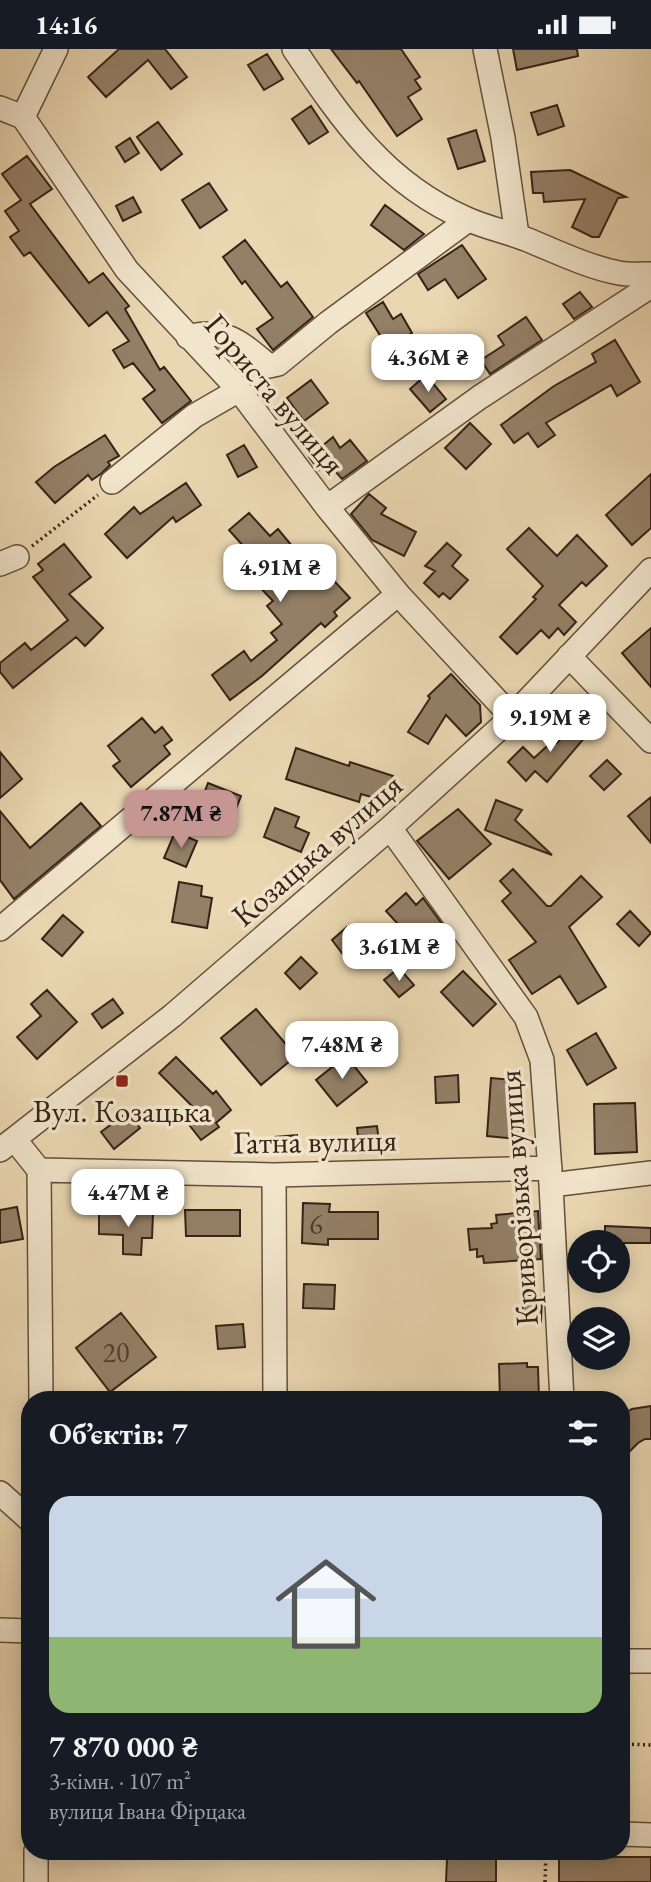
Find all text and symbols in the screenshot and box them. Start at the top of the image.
text: 14:16 [35,8,97,42]
street label: Гориста вулиця [195,305,355,483]
pin: 4.36M ₴ [363,335,493,394]
text: 4.36M ₴ [387,342,469,372]
pin: 4.91M ₴ [215,545,345,604]
text: 4.91M ₴ [239,552,321,582]
pin: 9.19M ₴ [485,695,615,754]
text: 9.19M ₴ [509,702,591,732]
street label: Козацька вулиця [223,764,411,936]
pin: 7.87M ₴ [116,791,246,850]
text: 7.87M ₴ [140,798,222,828]
pin: 3.61M ₴ [334,923,464,983]
text: 3.61M ₴ [358,931,440,961]
pin: 7.48M ₴ [277,1021,407,1081]
text: 7.48M ₴ [301,1029,383,1059]
street label: Криворізька вулиця [488,1069,548,1327]
marker: Вул. Козацька [114,1073,130,1089]
place label: Вул. Козацька [33,1090,211,1132]
street label: Гатна вулиця [233,1119,397,1163]
pin: 4.47M ₴ [63,1169,193,1229]
text: 4.47M ₴ [87,1177,169,1207]
house number: 6 [309,1206,323,1242]
map controls [567,1230,630,1370]
button: locate [567,1230,630,1293]
button: layers [567,1307,630,1370]
house number: 20 [103,1334,129,1370]
text: Об’єктів: 7 [49,1414,188,1453]
icon: filters [564,1414,602,1452]
icon: home [263,1541,389,1667]
text: 7 870 000 ₴ [49,1727,198,1766]
text: 3-кімн. · 107 m² [49,1766,191,1796]
text: вулиця Івана Фірцака [49,1796,246,1826]

